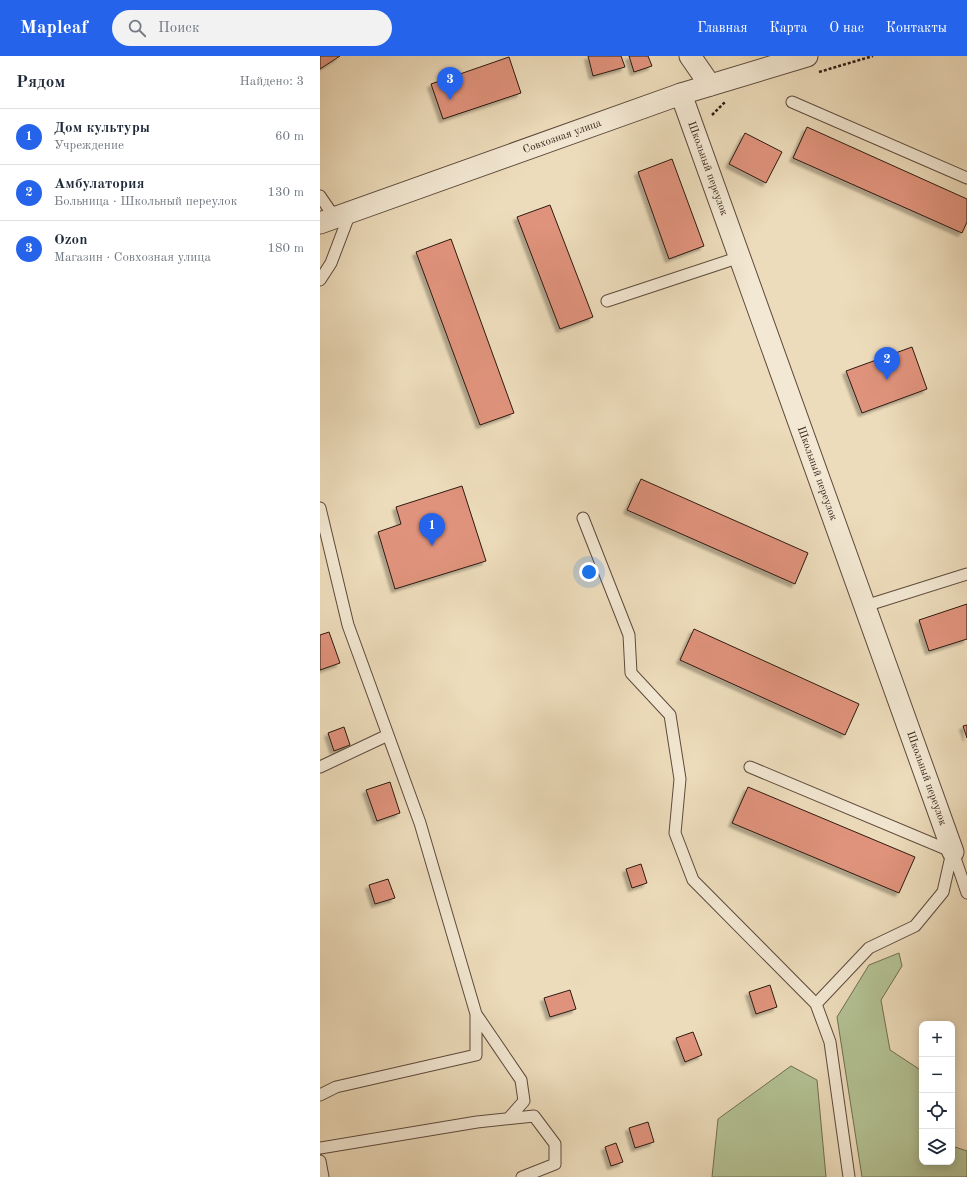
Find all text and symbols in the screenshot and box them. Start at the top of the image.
search box [112,10,392,46]
icon: search [126,17,148,39]
text: Mapleaf [20,19,88,38]
text: Поиск [158,21,199,36]
text: Главная [697,21,747,35]
text: Карта [769,21,807,35]
text: О нас [829,21,864,35]
text: Контакты [886,21,947,35]
pin: 3 [437,67,463,100]
text: Рядом [16,74,65,91]
text: Найдено: 3 [240,75,304,88]
street label: Совхозная улица [521,117,603,156]
street label: Школьный переулок [686,120,730,217]
text: Дом культуры [54,121,150,136]
text: 1 [25,130,33,143]
text: 60 m [275,130,304,143]
text: Учреждение [54,139,124,152]
text: Амбулатория [54,177,145,192]
text: 2 [25,186,33,199]
text: 130 m [267,186,304,199]
text: Больница · Школьный переулок [54,195,237,208]
text: Ozon [54,233,87,248]
text: 3 [25,242,33,255]
text: 180 m [267,242,304,255]
text: Магазин · Совхозная улица [54,251,211,264]
pin: 2 [874,347,900,380]
street label: Школьный переулок [795,425,839,522]
pin: 1 [419,513,445,546]
your location [579,562,599,582]
street label: Школьный переулок [905,730,949,827]
map controls [919,1021,955,1165]
button: + [919,1021,955,1057]
button: − [919,1057,955,1093]
button: locate [919,1093,955,1129]
button: layers [919,1129,955,1165]

